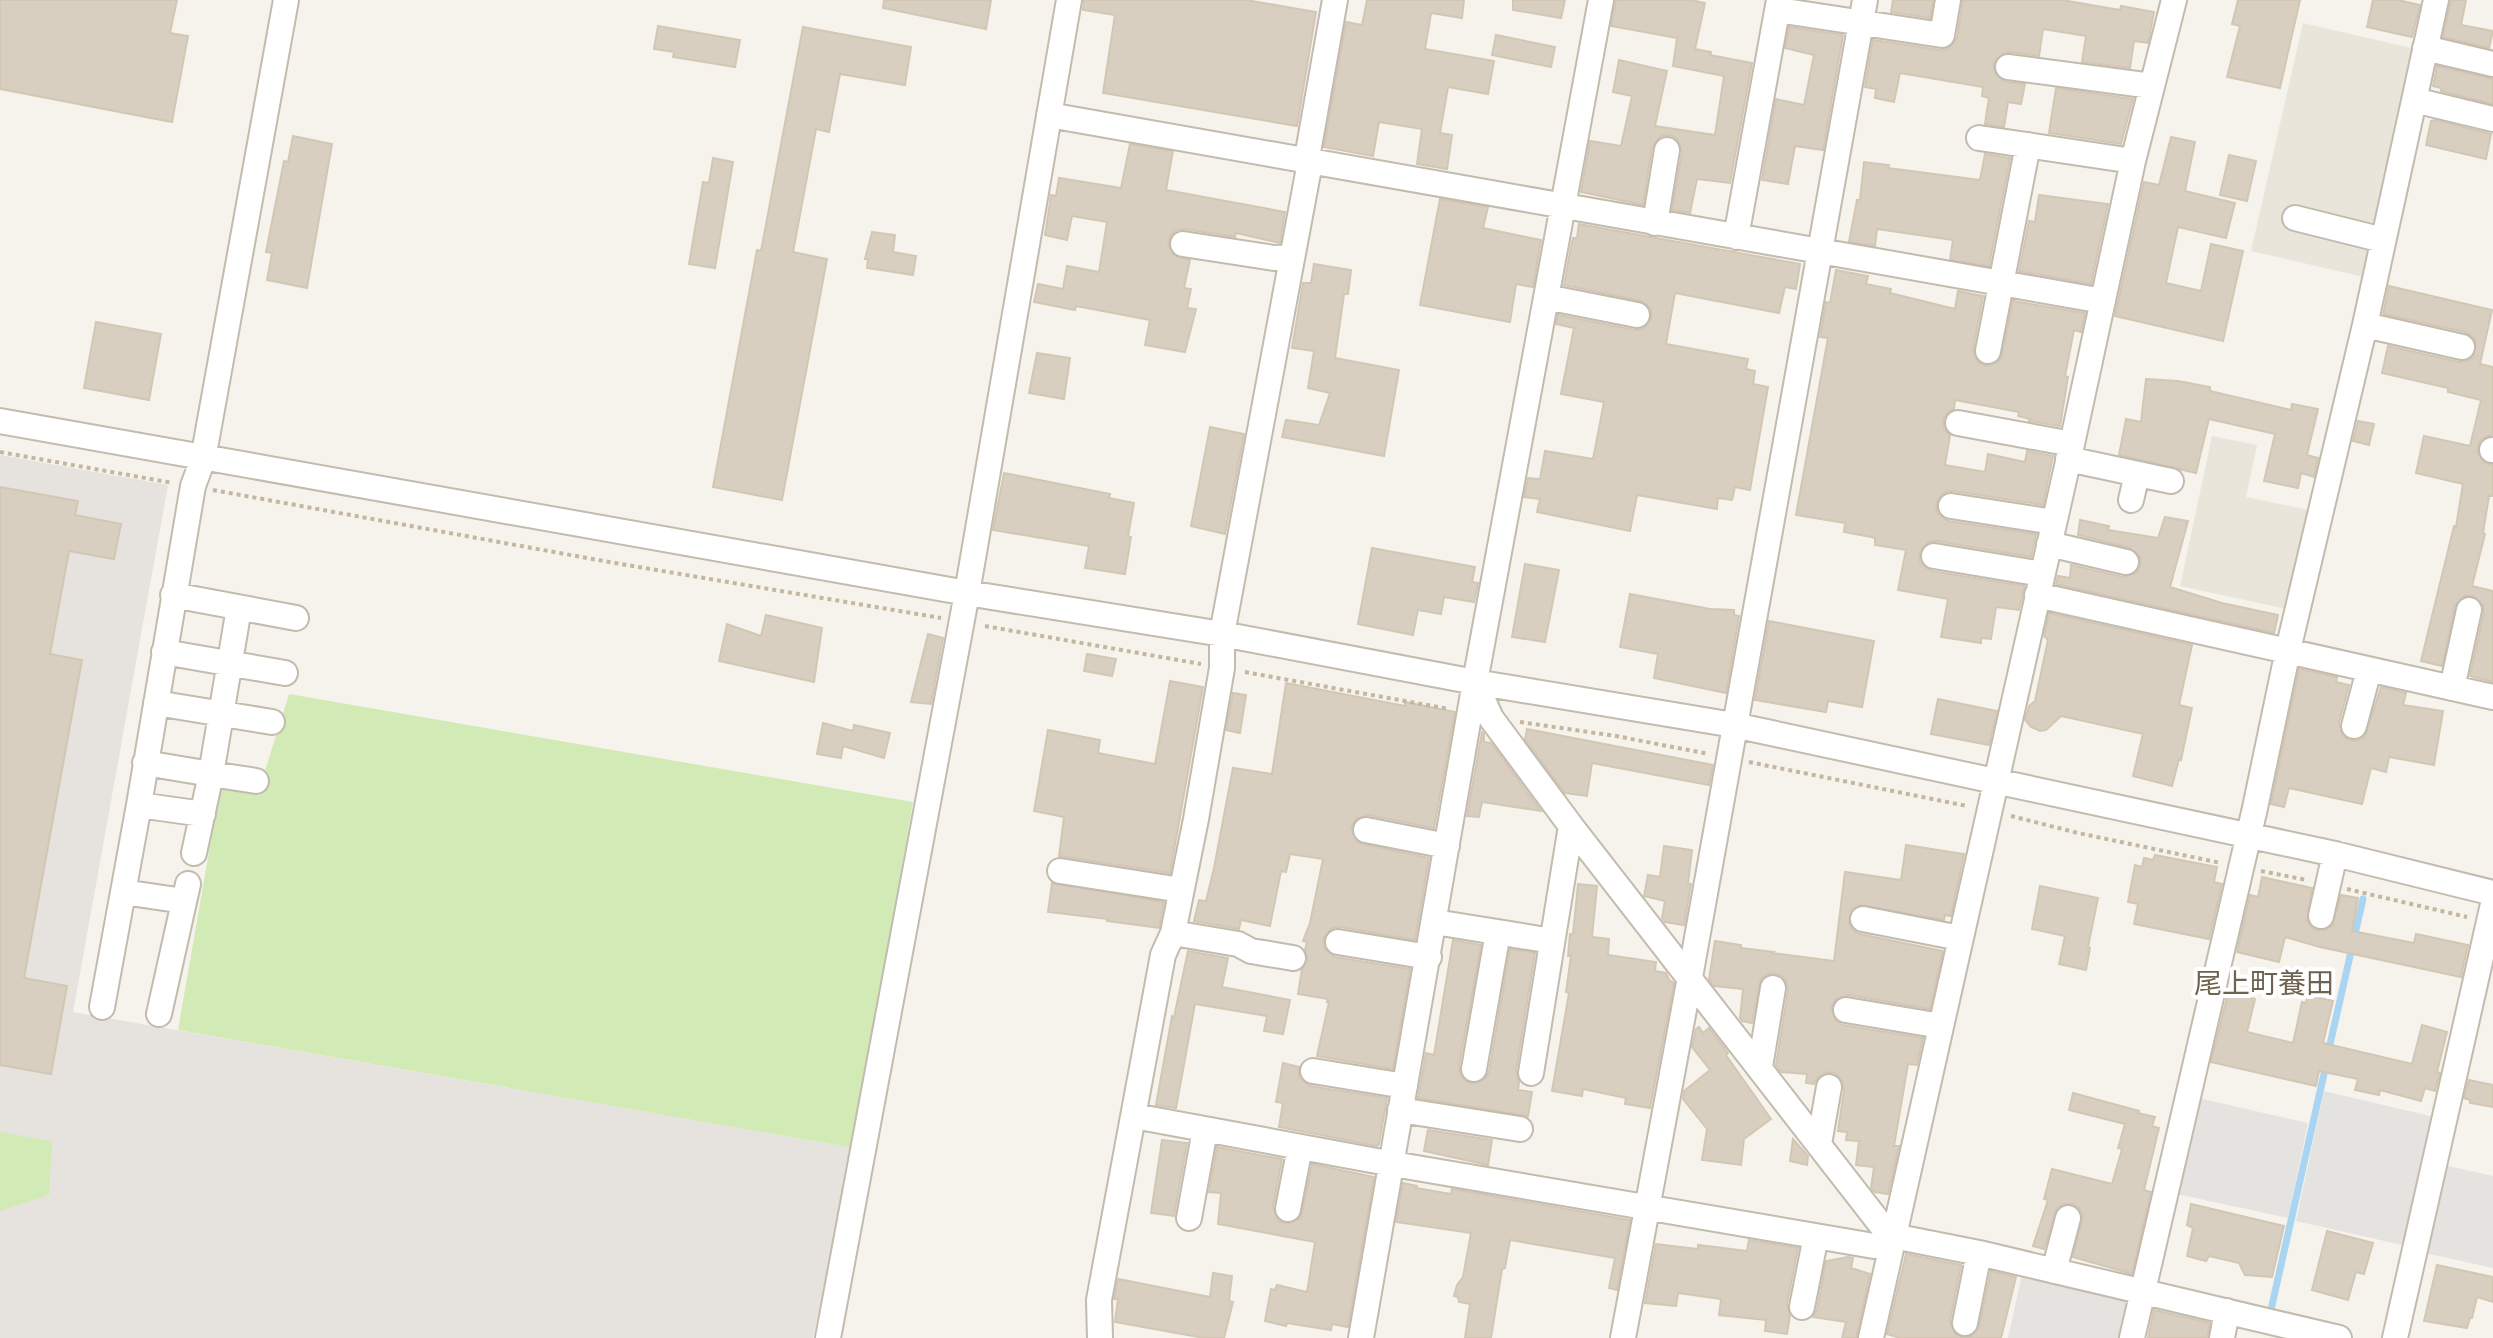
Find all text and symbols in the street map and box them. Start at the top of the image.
district label: 尾上町養田 [2194,966,2334,999]

